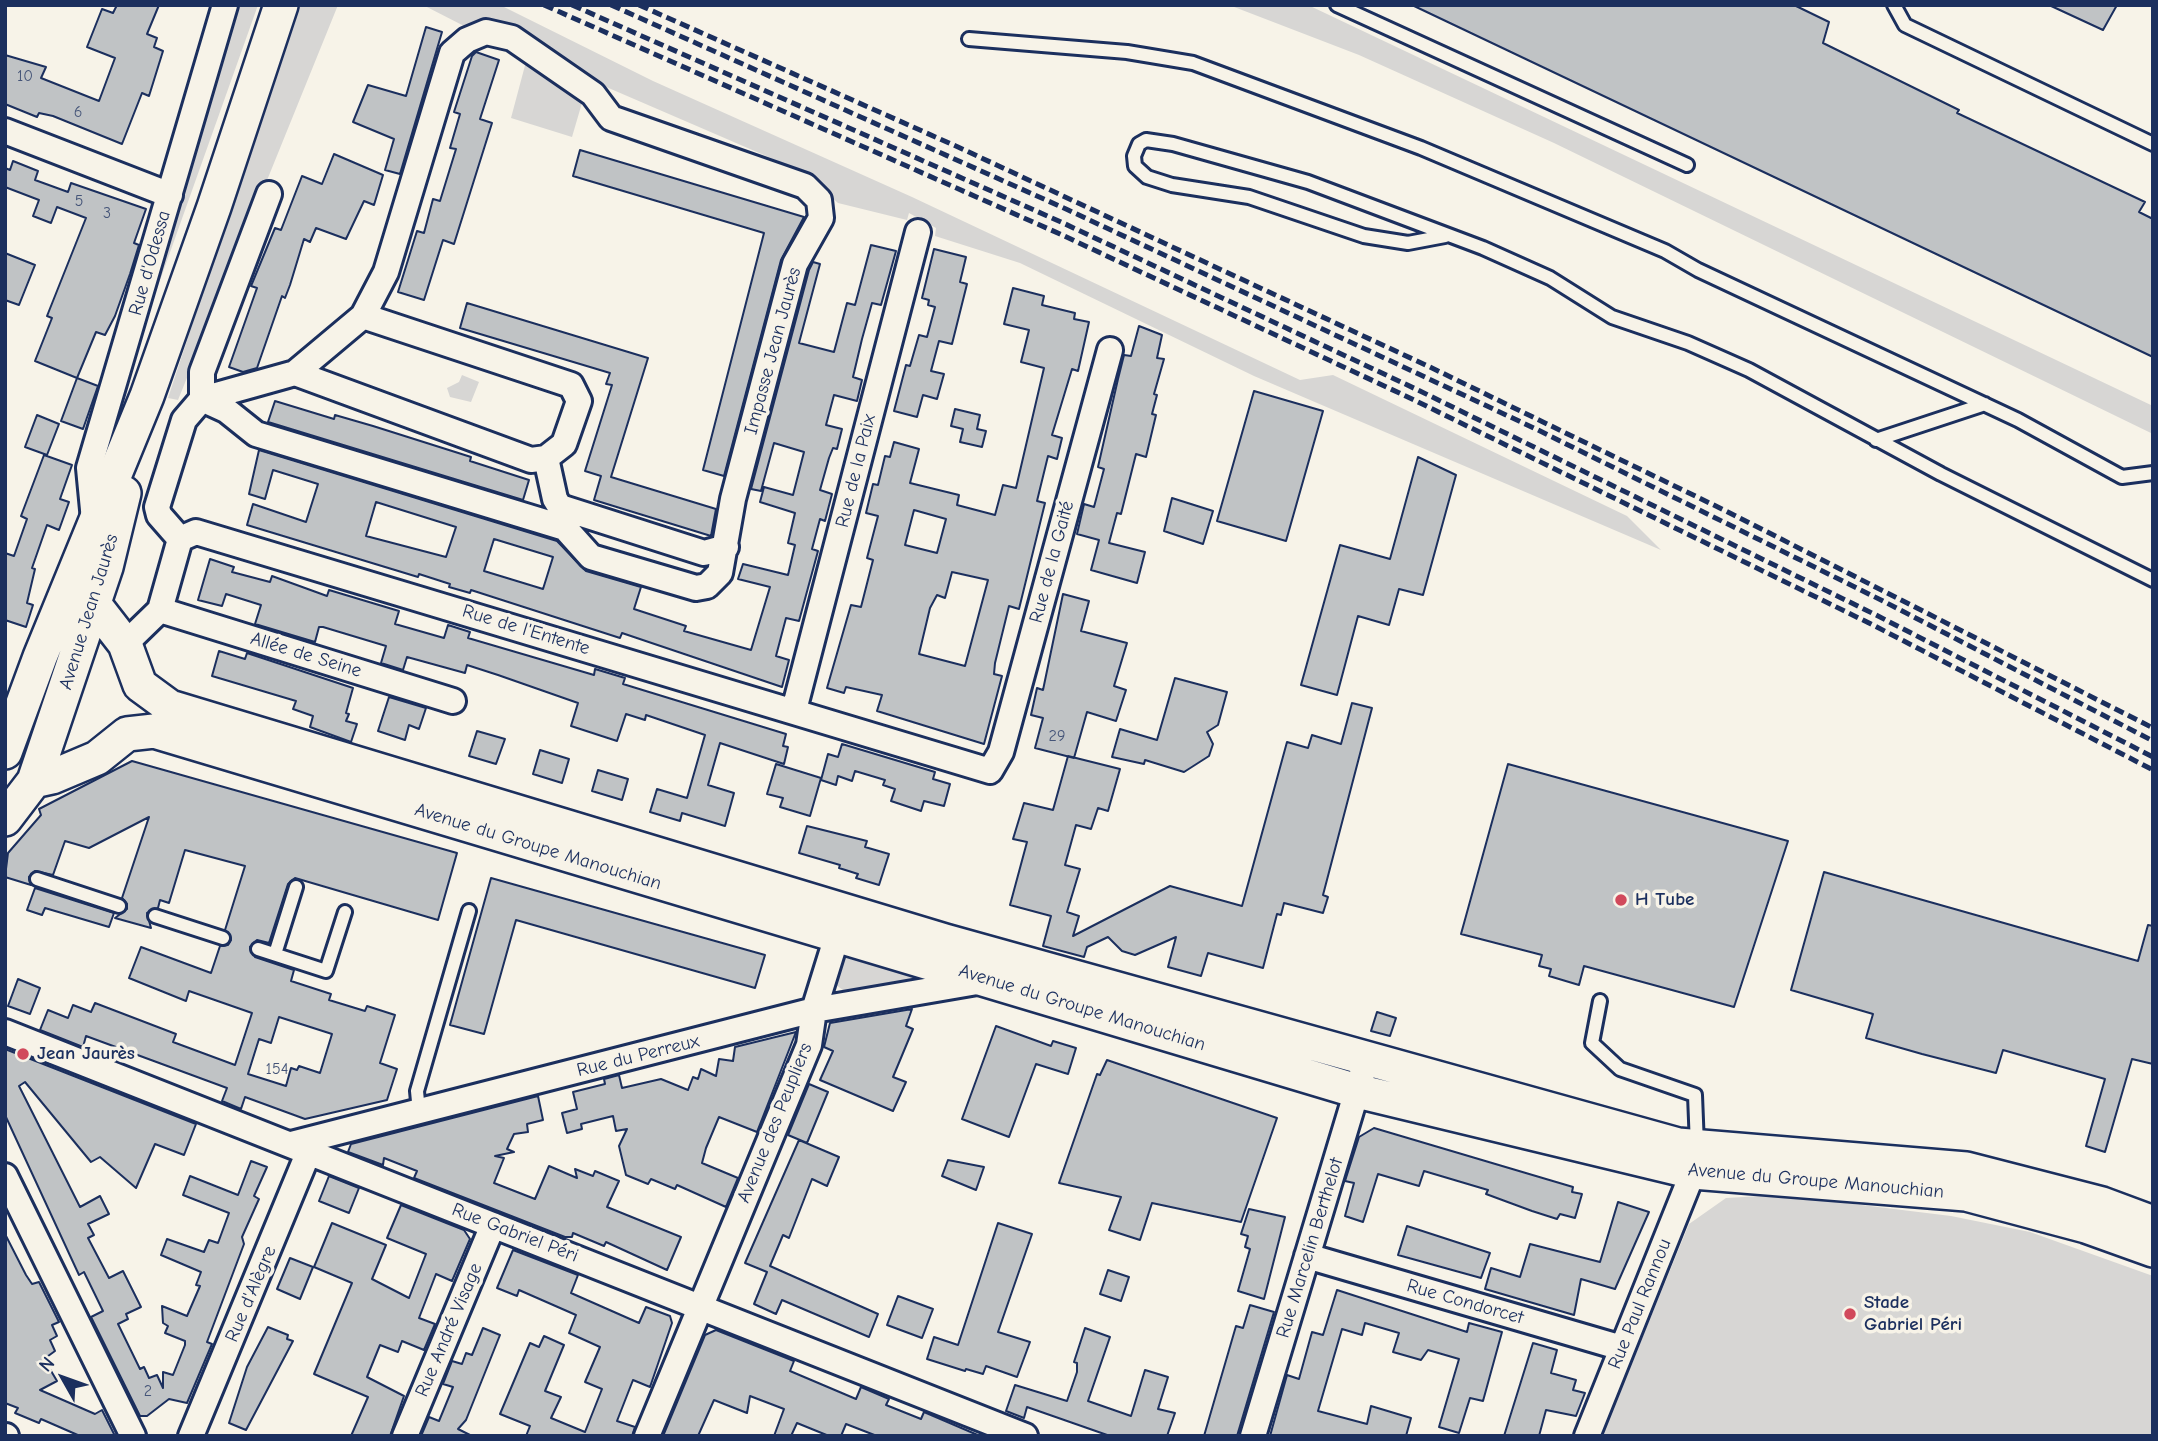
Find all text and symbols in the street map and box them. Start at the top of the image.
house number: 10 [17,66,33,86]
house number: 6 [74,102,82,122]
house number: 5 [75,191,83,211]
house number: 3 [103,203,111,223]
street label: Rue d'Odessa [124,208,176,318]
street label: Impasse Jean Jaurès [740,265,806,437]
street label: Rue de la Paix [831,412,881,530]
street label: Rue de la Gaité [1025,499,1079,625]
street label: Avenue Jean Jaurès [54,531,124,693]
street label: Rue de l'Entente [460,600,592,660]
street label: Allée de Seine [248,627,364,683]
house number: 29 [1049,726,1065,746]
street label: Avenue du Groupe Manouchian [412,799,664,895]
place label: H Tube [1635,889,1694,911]
marker: H Tube [1613,892,1629,908]
street label: Avenue du Groupe Manouchian [956,960,1208,1056]
street label: Rue du Perreux [574,1030,702,1082]
street label: Avenue des Peupliers [732,1040,818,1206]
place label: Jean Jaurès [37,1043,135,1065]
marker: Jean Jaurès [15,1046,31,1062]
house number: 154 [266,1059,288,1079]
street label: Rue Marcelin Berthelot [1272,1155,1348,1341]
street label: Avenue du Groupe Manouchian [1687,1158,1945,1204]
street label: Rue Gabriel Péri [449,1198,581,1268]
street label: Rue Paul Rannou [1604,1236,1676,1372]
street label: Rue d'Alègre [221,1243,281,1345]
street label: Rue André Visage [411,1260,487,1400]
street label: Rue Condorcet [1404,1274,1526,1330]
place label: Stade Gabriel Péri [1864,1292,1962,1336]
marker: Stade Gabriel Péri [1842,1306,1858,1322]
north arrow [28,1343,98,1413]
text: N [34,1353,59,1376]
house number: 2 [144,1381,152,1401]

